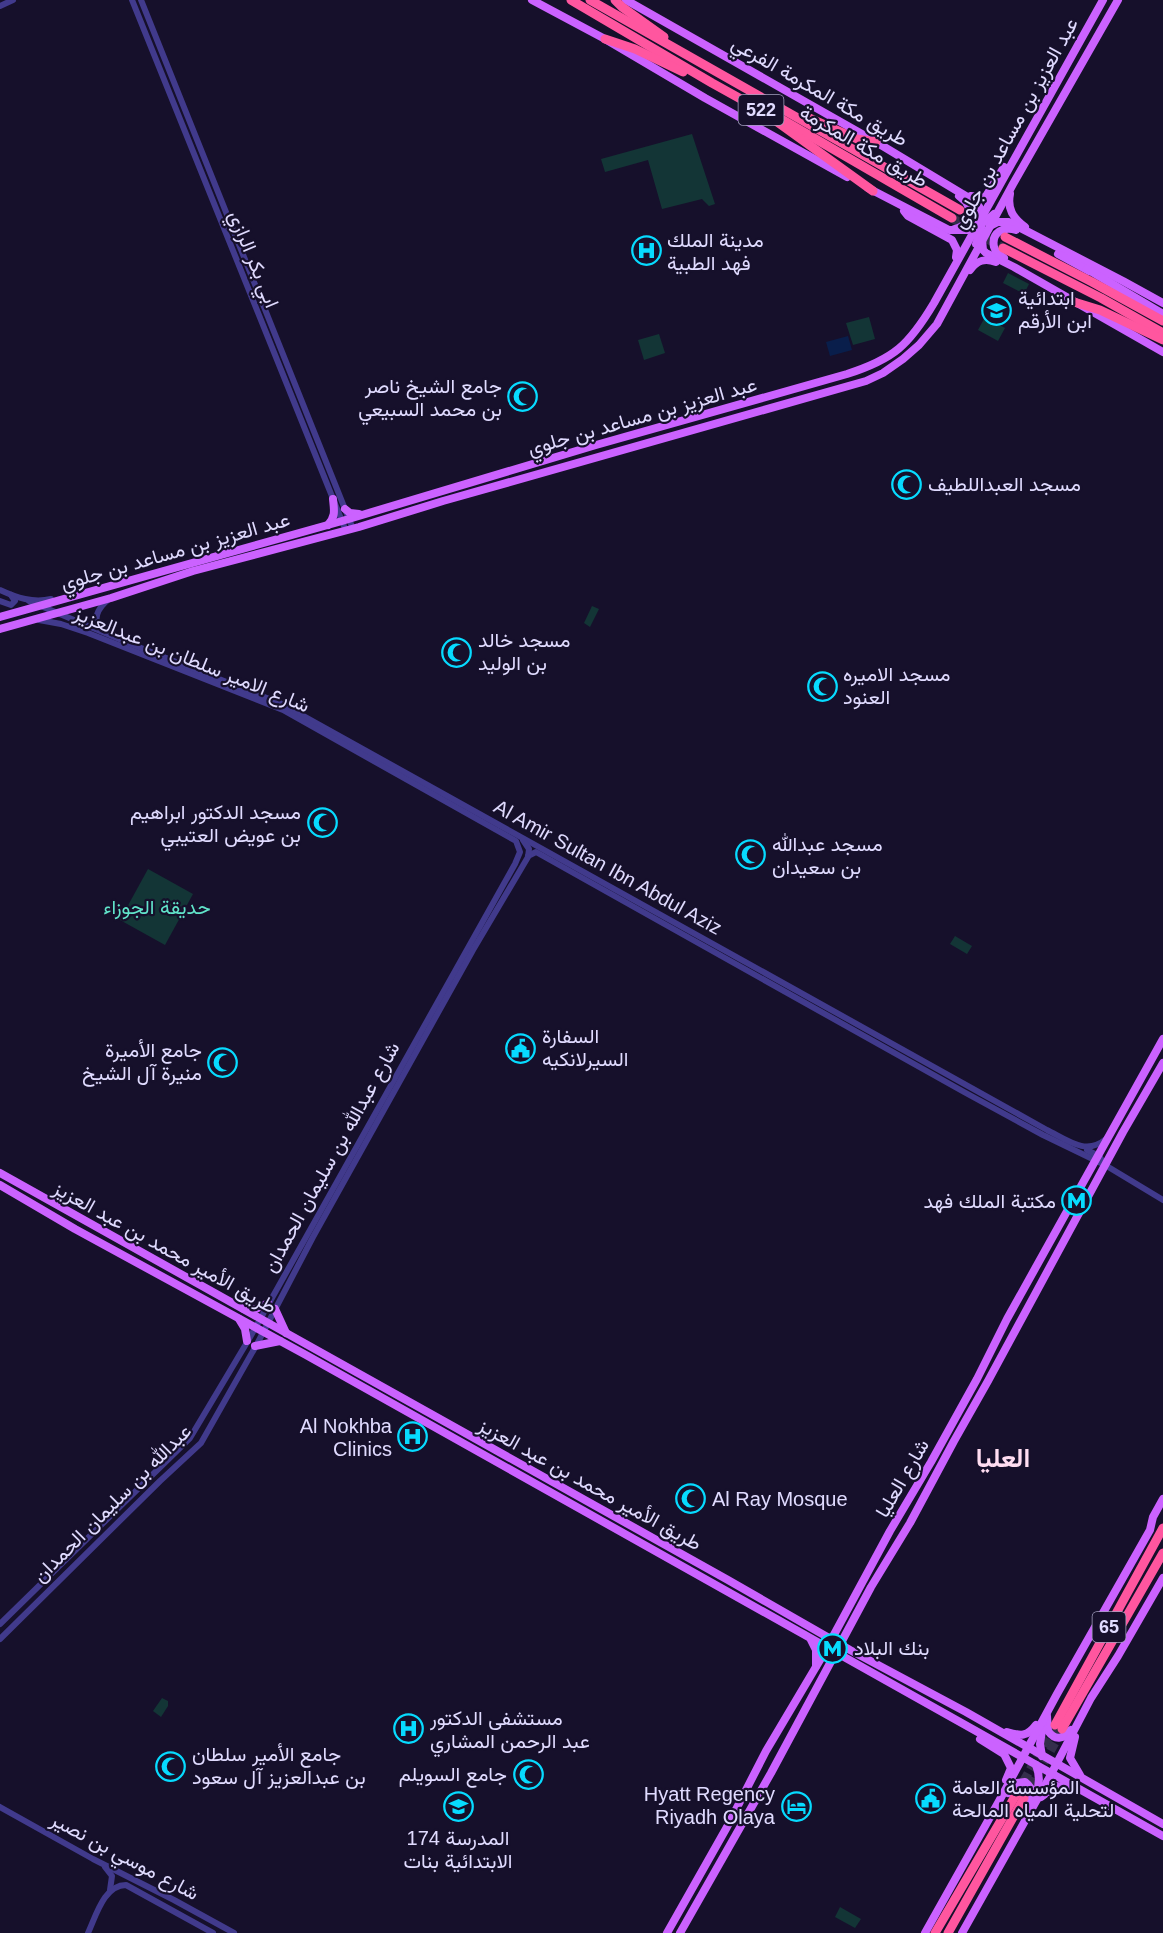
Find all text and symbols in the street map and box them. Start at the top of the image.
street label: عبد العزيز بن مساعد بن جلوي [948,14,1087,235]
street label: طريق مكة المكرمة الفرعي [728,31,912,151]
road number: 522 [738,95,783,125]
street label: طريق مكة المكرمة [796,100,932,192]
street label: ابي بكر الرازي [219,207,283,313]
place label: مدينة الملك فهد الطبية [667,229,764,276]
hospital icon: مدينة الملك فهد الطبية [630,235,662,267]
place label: ابتدائية ابن الأرقم [1018,287,1092,334]
school or university icon: ابتدائية ابن الأرقم [981,294,1013,326]
street label: عبد العزيز بن مساعد بن جلوي [525,373,761,465]
place label: جامع الشيخ ناصر بن محمد السبيعي [358,375,502,426]
mosque icon: جامع الشيخ ناصر بن محمد السبيعي [507,381,539,413]
mosque icon: مسجد العبداللطيف [891,468,923,500]
place label: مسجد العبداللطيف [928,473,1081,496]
street label: عبد العزيز بن مساعد بن جلوي [58,508,294,600]
street label: شارع الامير سلطان بن عبدالعزيز [69,601,313,719]
place label: مسجد خالد بن الوليد [478,629,570,676]
mosque icon: مسجد خالد بن الوليد [441,636,473,668]
place label: مسجد الاميره العنود [843,663,950,710]
mosque icon: مسجد الاميره العنود [806,670,838,702]
street label: Al Amir Sultan Ibn Abdul Aziz [490,795,726,939]
place label: مسجد الدكتور ابراهيم بن عويض العتيبي [130,801,301,852]
mosque icon: مسجد الدكتور ابراهيم بن عويض العتيبي [306,807,338,839]
place label: مسجد عبدالله بن سعيدان [772,832,883,879]
mosque icon: مسجد عبدالله بن سعيدان [735,839,767,871]
park label: حديقة الجوزاء [103,896,211,920]
place label: السفارة السيرلانكيه [542,1025,629,1072]
public building icon: السفارة السيرلانكيه [505,1032,537,1064]
street label: شارع عبدالله بن سليمان الحمدان [258,1038,406,1277]
place label: جامع الأميرة منيرة آل الشيخ [82,1039,202,1087]
mosque icon: جامع الأميرة منيرة آل الشيخ [207,1046,239,1078]
street label: طريق الأمير محمد بن عبد العزيز [48,1176,280,1319]
metro station icon: مكتبة الملك فهد [1061,1185,1093,1217]
place label: مكتبة الملك فهد [923,1190,1056,1214]
street label: طريق الأمير محمد بن عبد العزيز [473,1413,705,1556]
place label: Al Nokhba Clinics [300,1415,393,1460]
street label: عبدالله بن سليمان الحمدان [28,1419,196,1587]
hospital icon: Al Nokhba Clinics [397,1421,429,1453]
street label: شارع العليا [871,1435,936,1522]
district label: العليا [976,1443,1030,1473]
mosque icon: Al Ray Mosque [675,1483,707,1515]
place label: Al Ray Mosque [712,1488,848,1510]
road number: 65 [1092,1612,1126,1642]
metro station icon: بنك البلاد [817,1632,849,1664]
place label: بنك البلاد [854,1637,929,1660]
place label: مستشفى الدكتور عبد الرحمن المشاري [429,1707,590,1758]
hospital icon: مستشفى الدكتور عبد الرحمن المشاري [393,1713,425,1745]
place label: جامع الأمير سلطان بن عبدالعزيز آل سعود [192,1743,366,1790]
mosque icon: جامع الأمير سلطان بن عبدالعزيز آل سعود [155,1750,187,1782]
mosque icon: جامع السويلم [512,1758,544,1790]
place label: جامع السويلم [399,1763,507,1788]
place label: المؤسسة العامة لتحلية المياه المالحة [952,1776,1114,1822]
place label: Hyatt Regency Riyadh Olaya [644,1783,776,1828]
public building icon: المؤسسة العامة لتحلية المياه المالحة [915,1783,947,1815]
hotel icon: Hyatt Regency Riyadh Olaya [780,1790,812,1822]
school or university icon: المدرسة 174 الابتدائية بنات [442,1791,474,1823]
street label: شارع موسي بن نصير [44,1807,203,1910]
place label: المدرسة 174 الابتدائية بنات [403,1827,513,1873]

